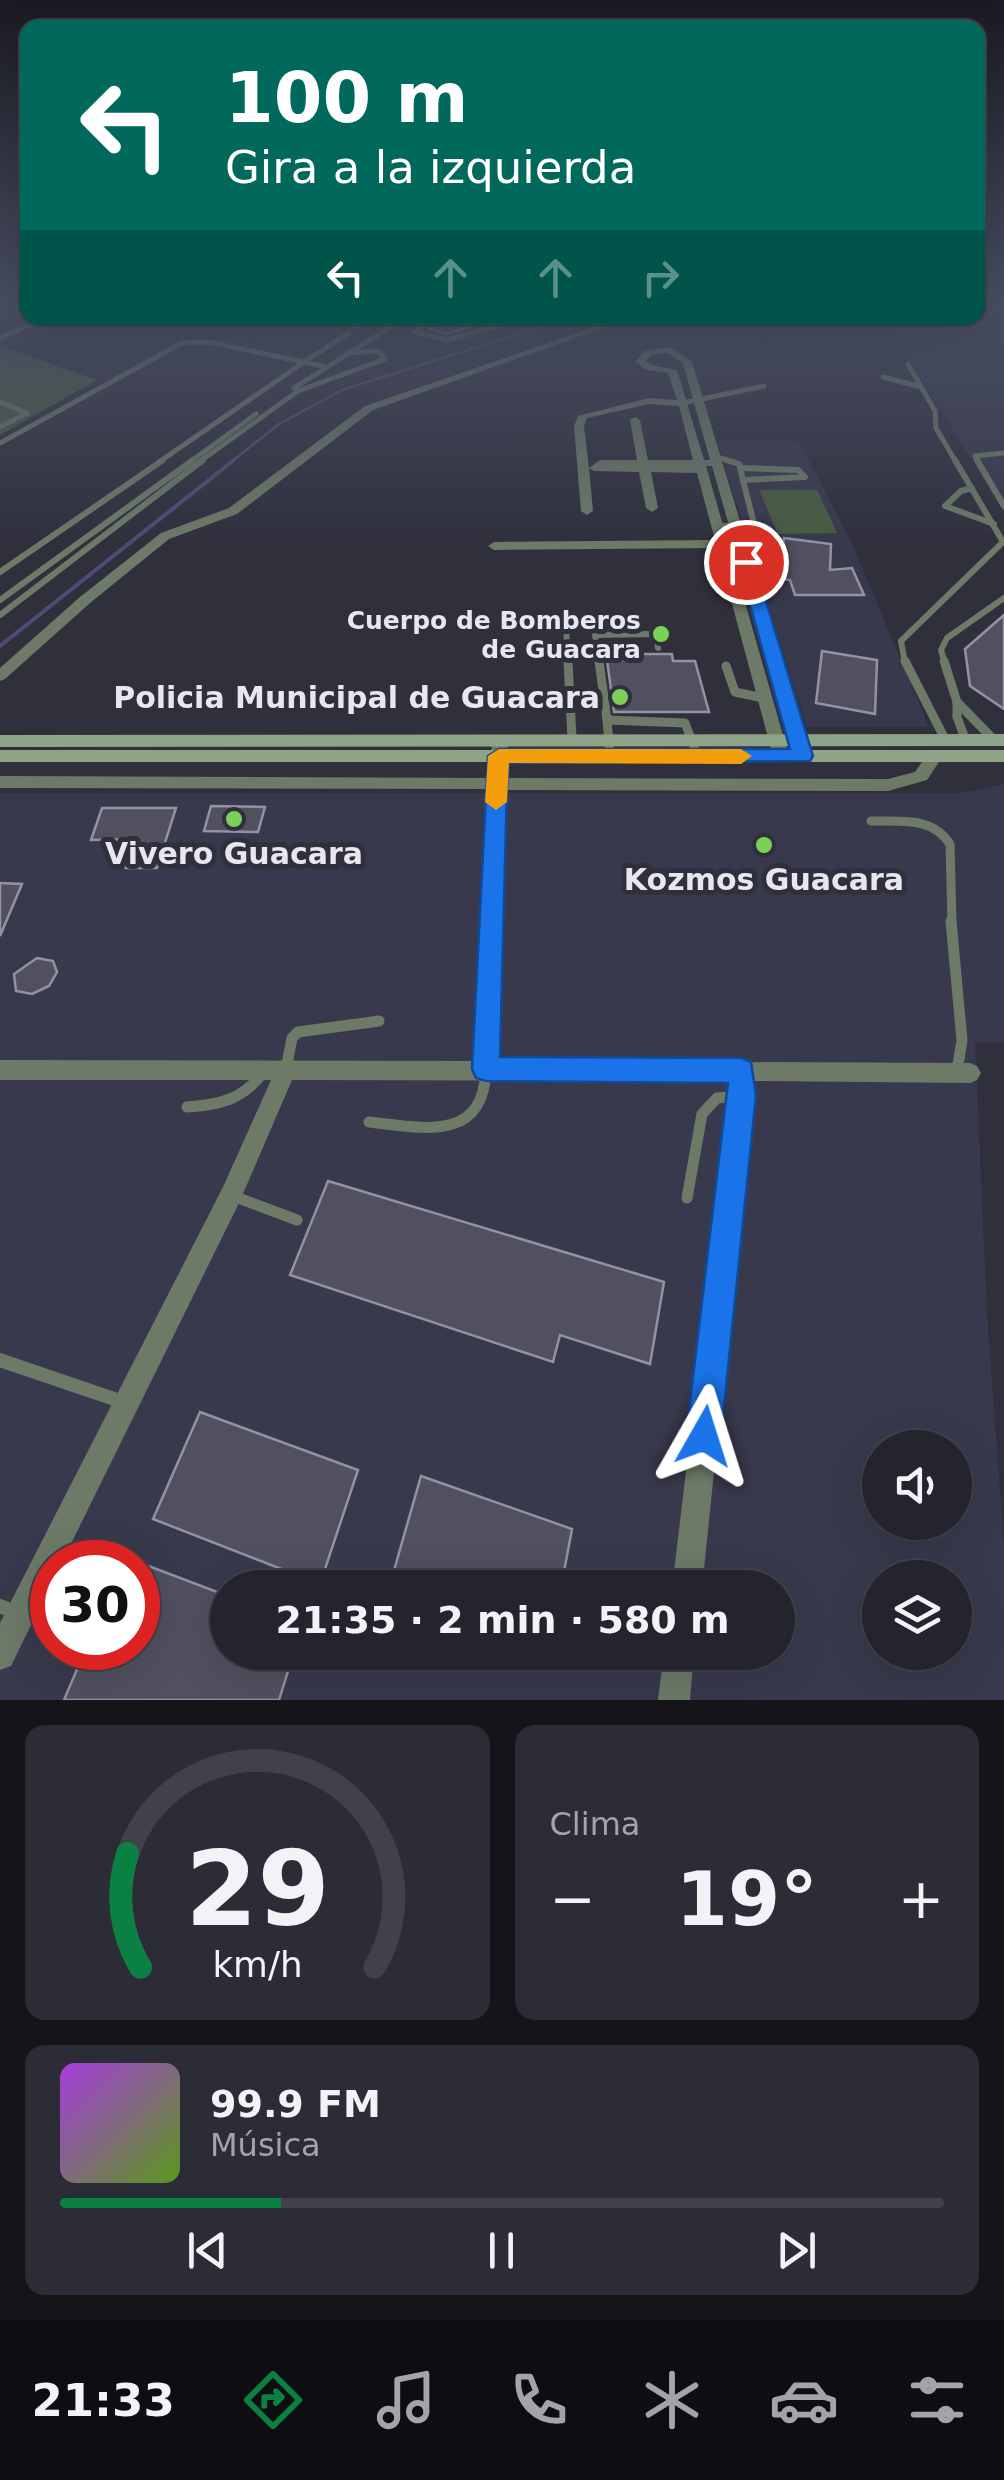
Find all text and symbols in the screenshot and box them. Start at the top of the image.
text: 100 m [225,57,468,139]
icon: left [60,60,190,190]
text: Gira a la izquierda [225,141,636,194]
icon: left [318,250,373,305]
icon: ahead [423,250,478,305]
icon: ahead [528,250,583,305]
icon: right [633,250,688,305]
pin [704,520,789,605]
icon: arrive [719,535,774,590]
place label: Cuerpo de Bomberos de Guacara [347,606,641,664]
marker: Cuerpo de Bomberos de Guacara [650,623,672,645]
place label: Policia Municipal de Guacara [113,680,600,715]
marker: Policia Municipal de Guacara [609,686,631,708]
marker: Vivero Guacara [223,808,245,830]
marker: Kozmos Guacara [753,834,775,856]
place label: Vivero Guacara [105,836,363,871]
place label: Kozmos Guacara [624,862,904,897]
position arrow [652,1384,756,1488]
map controls [862,1430,972,1670]
button: sound [862,1430,972,1540]
speed limit sign: 30 [30,1540,160,1670]
button: layers [862,1560,972,1670]
text: 21:35 · 2 min · 580 m [275,1598,730,1642]
text: Clima [550,1805,640,1843]
text: 29 [185,1828,330,1950]
text: 19° [676,1855,818,1943]
text: − [550,1867,596,1931]
text: + [898,1867,944,1931]
text: km/h [212,1944,302,1985]
text: 99.9 FM [210,2082,381,2126]
text: Música [210,2126,321,2164]
icon: previous [180,2223,235,2278]
icon: pause [474,2223,529,2278]
icon: next [769,2223,824,2278]
icon: directions [238,2365,308,2435]
icon: music [371,2365,441,2435]
icon: phone [504,2365,574,2435]
icon: climate [637,2365,707,2435]
icon: car [769,2365,839,2435]
icon: filters [902,2365,972,2435]
text: 21:33 [31,2374,175,2427]

